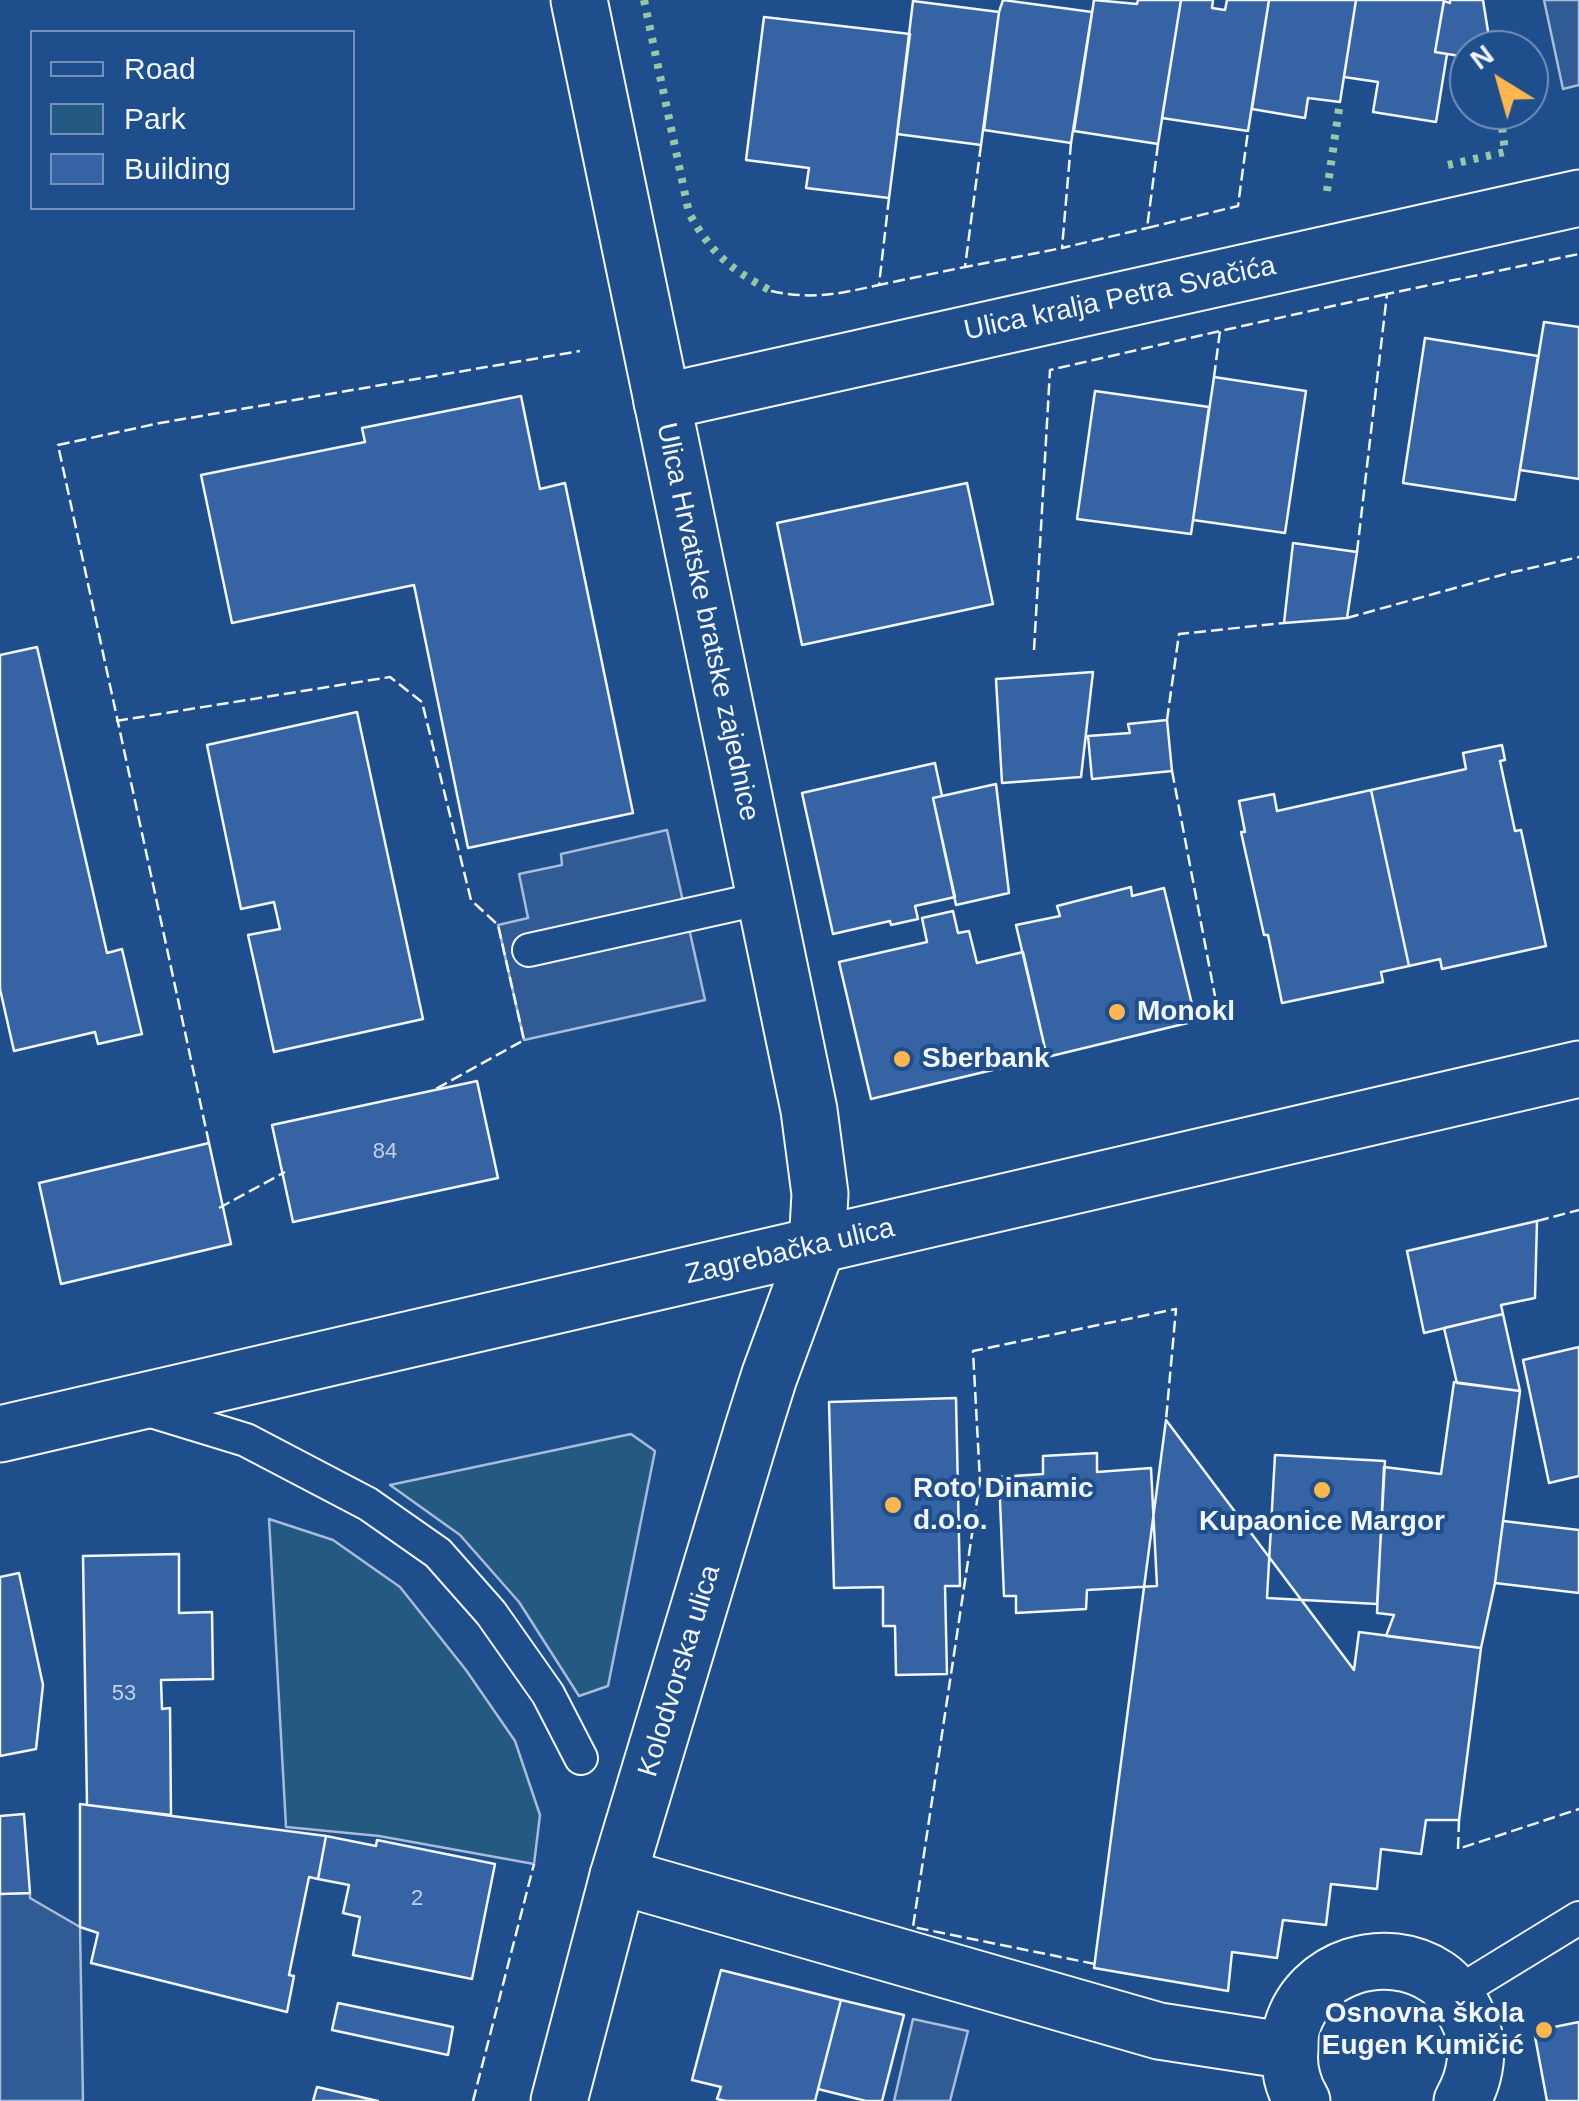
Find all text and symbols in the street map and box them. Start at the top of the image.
legend [30,30,355,210]
north arrow [1449,30,1549,130]
text: N [1464,39,1499,76]
text: Road [124,52,196,85]
text: Park [124,102,186,135]
text: Building [124,152,231,185]
street label: Ulica kralja Petra Svačića [961,250,1279,348]
street label: Ulica Hrvatske bratske zajednice [648,420,766,824]
place label: Monokl [1137,995,1235,1029]
marker: Monokl [1106,1001,1128,1023]
place label: Sberbank [922,1042,1050,1076]
marker: Sberbank [891,1048,913,1070]
house number: 84 [373,1139,397,1165]
street label: Zagrebačka ulica [682,1212,898,1292]
place label: Roto Dinamic d.o.o. [913,1472,1093,1538]
marker: Kupaonice Margor [1311,1479,1333,1501]
marker: Roto Dinamic d.o.o. [882,1494,904,1516]
place label: Kupaonice Margor [1199,1505,1445,1539]
street label: Kolodvorska ulica [632,1561,728,1781]
house number: 53 [112,1681,136,1707]
house number: 2 [411,1886,423,1912]
place label: Osnovna škola Eugen Kumičić [1322,1997,1524,2063]
marker: Osnovna škola Eugen Kumičić [1533,2019,1555,2041]

